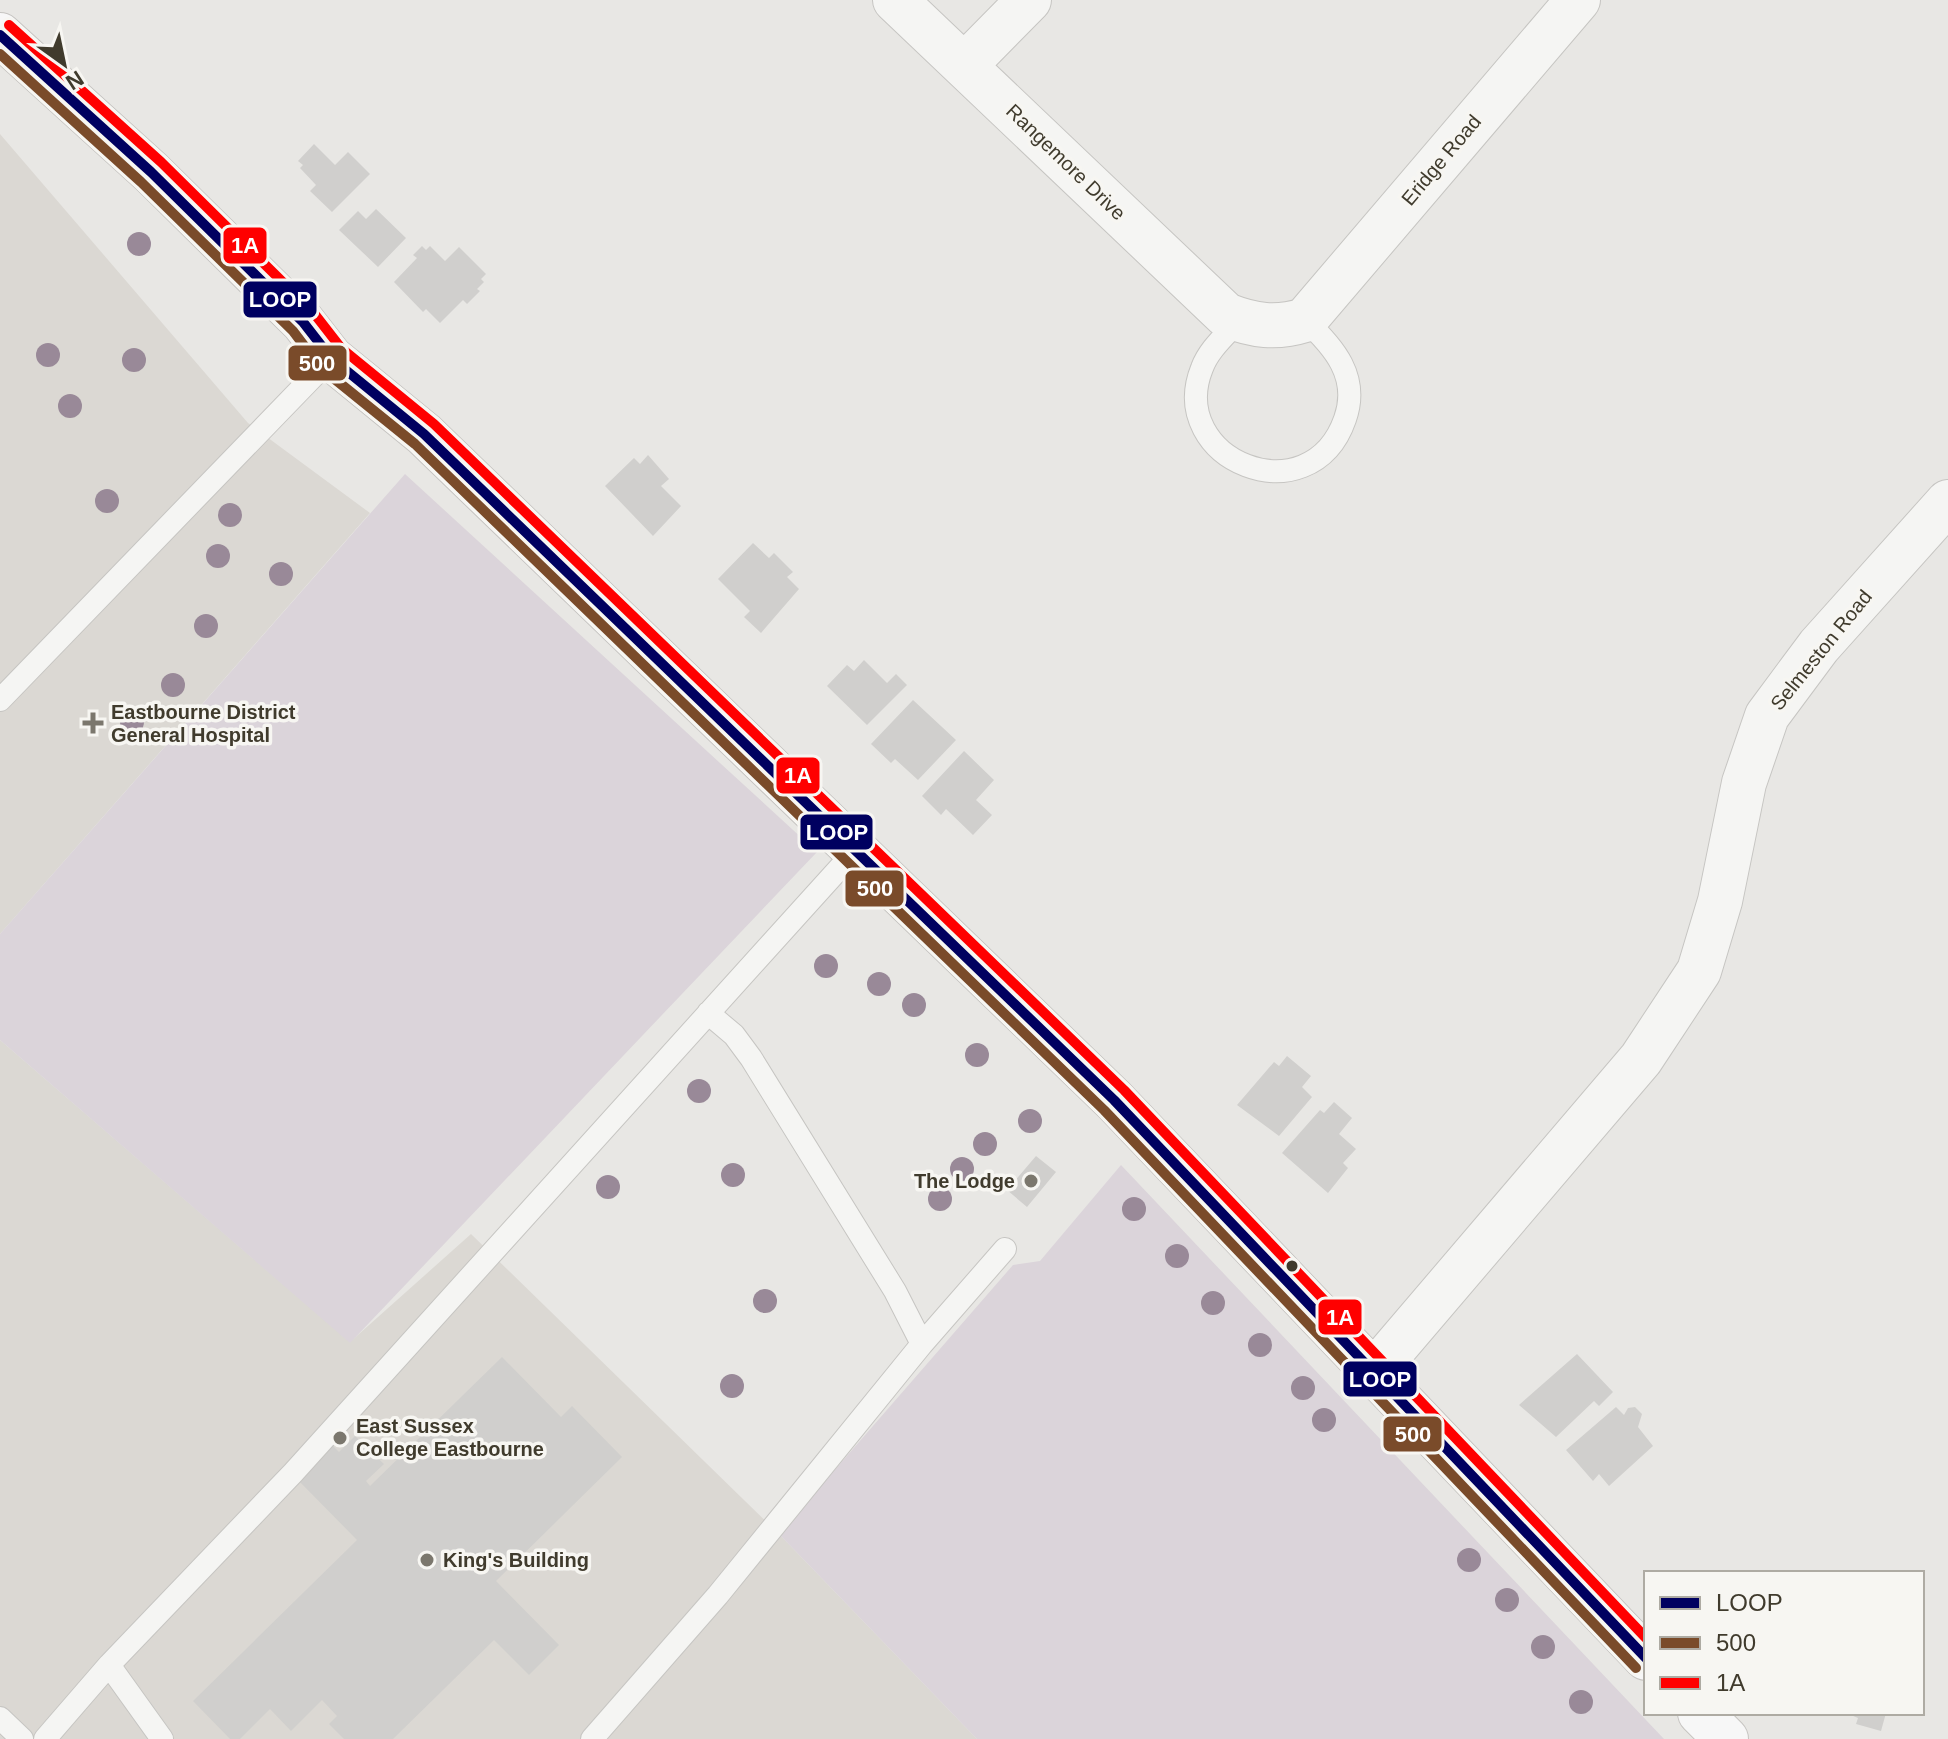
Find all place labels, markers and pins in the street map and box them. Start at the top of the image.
place label: Eastbourne District General Hospital [111,701,296,746]
marker: Eastbourne District General Hospital [82,712,104,734]
place label: The Lodge [914,1170,1015,1192]
marker: The Lodge [1022,1172,1040,1190]
unlabelled marker [1284,1258,1300,1274]
place label: East Sussex College Eastbourne [356,1415,544,1460]
marker: East Sussex College Eastbourne [331,1429,349,1447]
place label: King's Building [443,1549,589,1571]
marker: King's Building [418,1551,436,1569]

